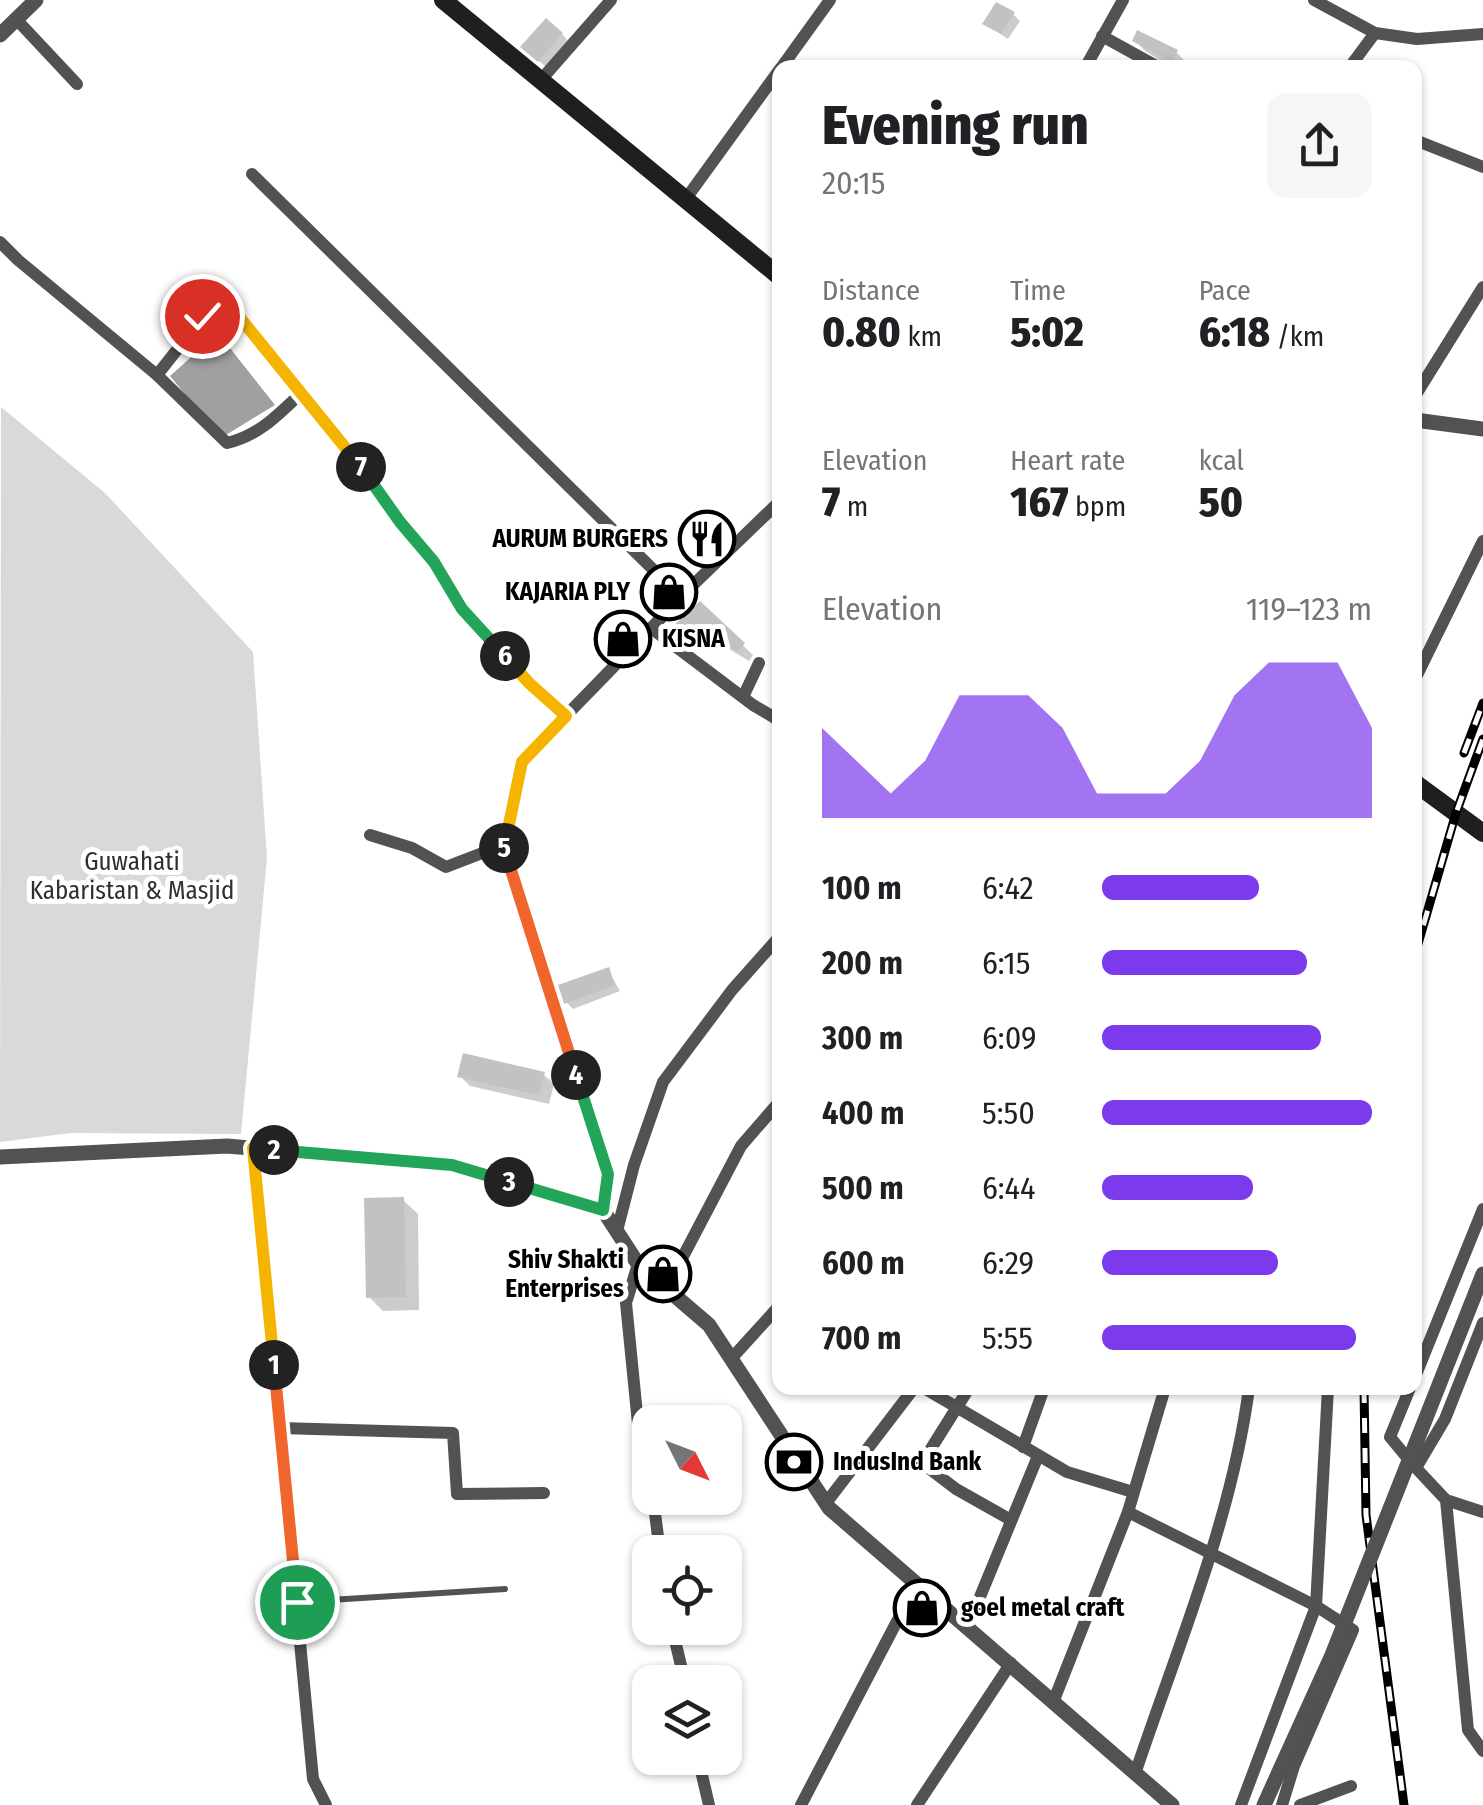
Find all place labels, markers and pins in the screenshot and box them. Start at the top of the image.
pin [160,274,245,359]
pin: 7 [336,442,386,492]
restaurant icon: AURUM BURGERS [677,509,737,569]
place label: AURUM BURGERS [492,524,668,554]
shop icon: KAJARIA PLY [639,562,699,622]
place label: KAJARIA PLY [505,577,630,607]
shop icon: KISNA [593,609,653,669]
place label: KISNA [662,624,725,654]
pin: 6 [480,631,530,681]
pin: 5 [479,823,529,873]
pin: 4 [551,1050,601,1100]
pin: 2 [249,1125,299,1175]
pin: 3 [484,1157,534,1207]
shop icon: Shiv Shakti Enterprises [633,1244,693,1304]
place label: Shiv Shakti Enterprises [505,1245,624,1304]
pin: 1 [249,1340,299,1390]
bank icon: IndusInd Bank [764,1432,824,1492]
place label: IndusInd Bank [833,1447,982,1477]
pin [255,1560,340,1645]
shop icon: goel metal craft [892,1578,952,1638]
place label: goel metal craft [961,1593,1125,1623]

